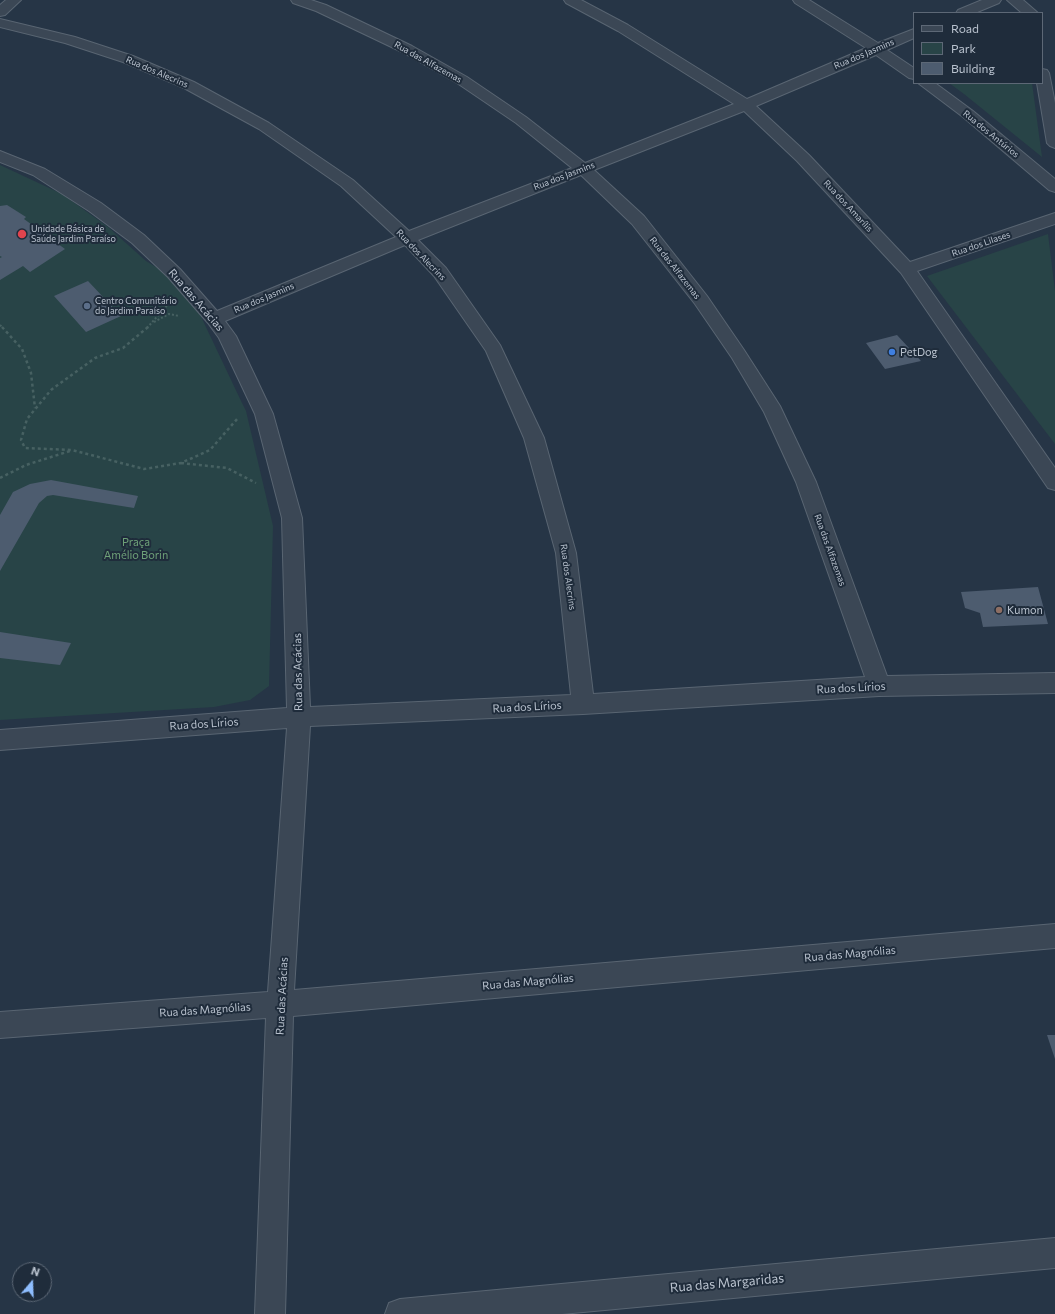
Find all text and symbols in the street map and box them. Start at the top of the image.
legend [913,12,1043,84]
text: Road [951,21,979,35]
street label: Rua dos Jasmins [832,36,896,72]
street label: Rua das Alfazemas [392,39,464,85]
text: Park [951,41,976,55]
street label: Rua dos Alecrins [124,54,190,90]
text: Building [951,61,995,75]
street label: Rua dos Antúrios [961,108,1021,160]
street label: Rua dos Jasmins [532,159,596,193]
street label: Rua dos Amarílis [821,178,875,234]
place label: Unidade Básica de Saúde Jardim Paraíso [31,224,116,245]
street label: Rua dos Alecrins [394,227,448,283]
marker: Unidade Básica de Saúde Jardim Paraíso [16,228,28,240]
street label: Rua dos Lilases [950,229,1012,259]
street label: Rua das Alfazemas [647,235,703,301]
street label: Rua das Acácias [165,266,227,334]
street label: Rua dos Jasmins [232,280,296,316]
place label: Centro Comunitário do Jardim Paraíso [95,296,177,317]
marker: Centro Comunitário do Jardim Paraíso [82,301,92,311]
place label: PetDog [900,345,938,359]
marker: PetDog [887,347,897,357]
street label: Rua das Alfazemas [812,513,848,587]
park label: Praça Amélio Borin [104,535,168,561]
street label: Rua dos Alecrins [558,543,578,611]
place label: Kumon [1007,603,1043,617]
marker: Kumon [994,605,1004,615]
street label: Rua das Acácias [291,633,305,711]
street label: Rua dos Lírios [816,680,886,696]
street label: Rua dos Lírios [492,699,562,715]
street label: Rua dos Lírios [169,715,239,733]
street label: Rua das Magnólias [804,943,896,965]
street label: Rua das Acácias [273,957,291,1035]
street label: Rua das Magnólias [482,971,574,993]
street label: Rua das Magnólias [159,1000,251,1020]
north arrow [12,1262,52,1302]
text: N [30,1264,42,1279]
street label: Rua das Margaridas [669,1270,785,1296]

